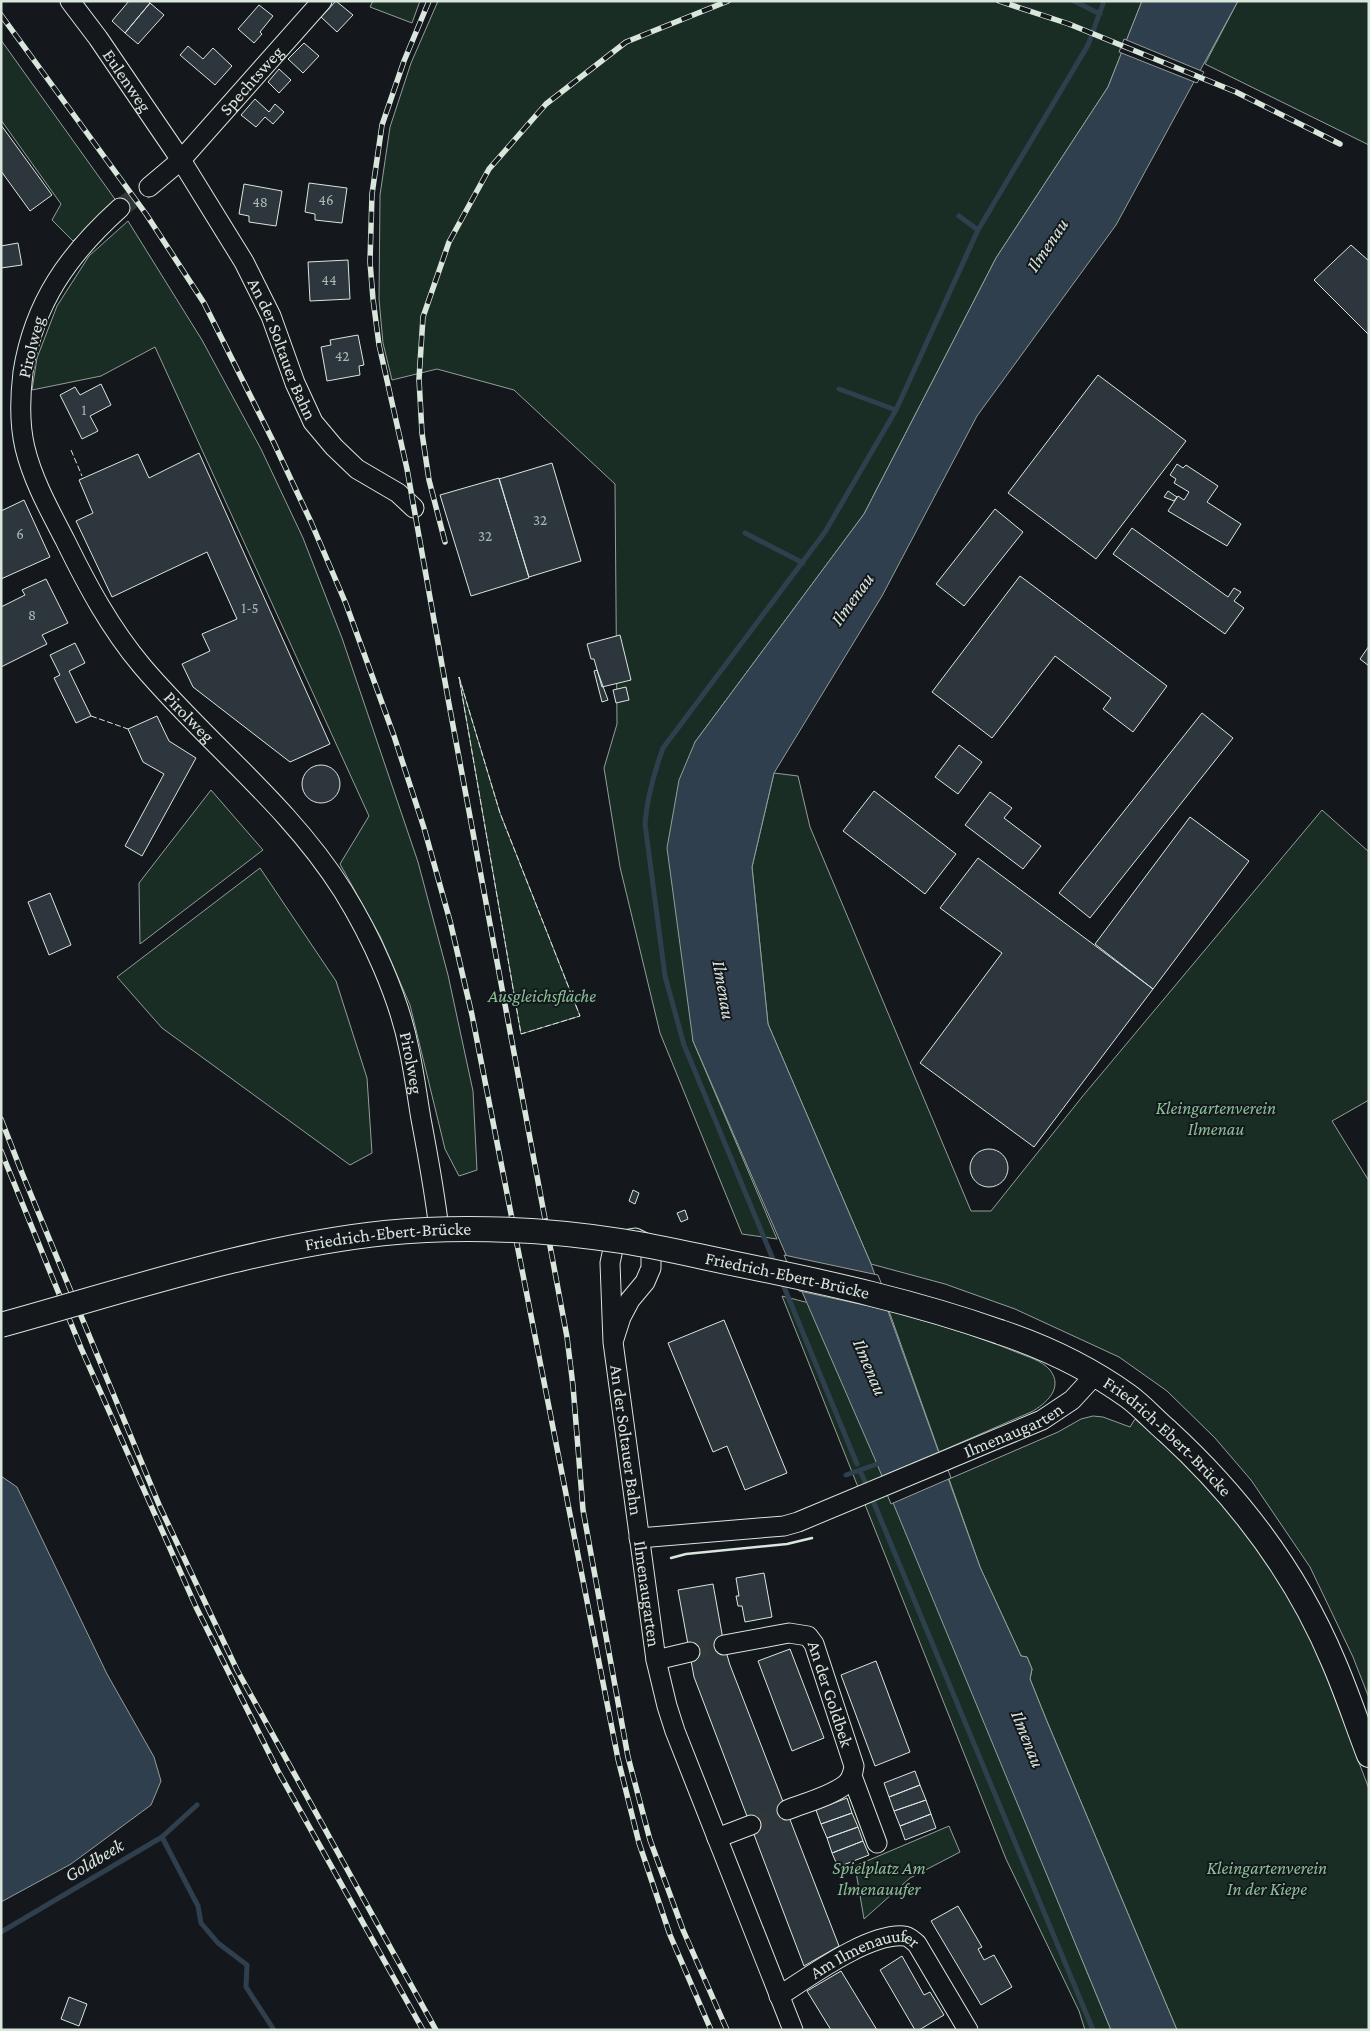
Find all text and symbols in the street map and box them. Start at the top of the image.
street label: Spechtsweg [216,42,287,119]
street label: Eulenweg [99,46,155,116]
house number: 46 [318,192,334,208]
house number: 48 [252,194,268,210]
water label: Ilmenau [1022,214,1073,276]
house number: 44 [321,272,337,288]
street label: An der Soltauer Bahn [244,275,321,423]
street label: Pirolweg [14,314,48,380]
house number: 42 [335,348,349,364]
house number: 1 [82,402,87,418]
house number: 32 [533,512,547,528]
house number: 6 [16,526,24,542]
house number: 32 [478,528,492,544]
water label: Ilmenau [826,568,878,629]
house number: 1-5 [241,600,259,616]
house number: 8 [28,607,36,623]
street label: Pirolweg [160,687,218,747]
water label: Ilmenau [708,959,740,1022]
park label: Ausgleichsfläche [487,986,596,1006]
street label: Pirolweg [395,1030,427,1096]
park label: Kleingartenverein Ilmenau [1156,1098,1276,1139]
street label: Friedrich-Ebert-Brücke [303,1219,471,1255]
street label: Friedrich-Ebert-Brücke [703,1248,872,1303]
water label: Ilmenau [849,1335,891,1399]
street label: An der Soltauer Bahn [606,1364,646,1517]
street label: Friedrich-Ebert-Brücke [1100,1372,1236,1500]
street label: Ilmenaugarten [961,1399,1067,1462]
street label: Ilmenaugarten [630,1539,664,1648]
street label: An der Goldbek [804,1638,857,1750]
water label: Ilmenau [1007,1707,1049,1771]
water label: Goldbeek [61,1834,128,1886]
park label: Spielplatz Am Ilmenauufer [832,1858,926,1899]
park label: Kleingartenverein In der Kiepe [1207,1858,1327,1899]
street label: Am Ilmenauufer [806,1926,924,1983]

